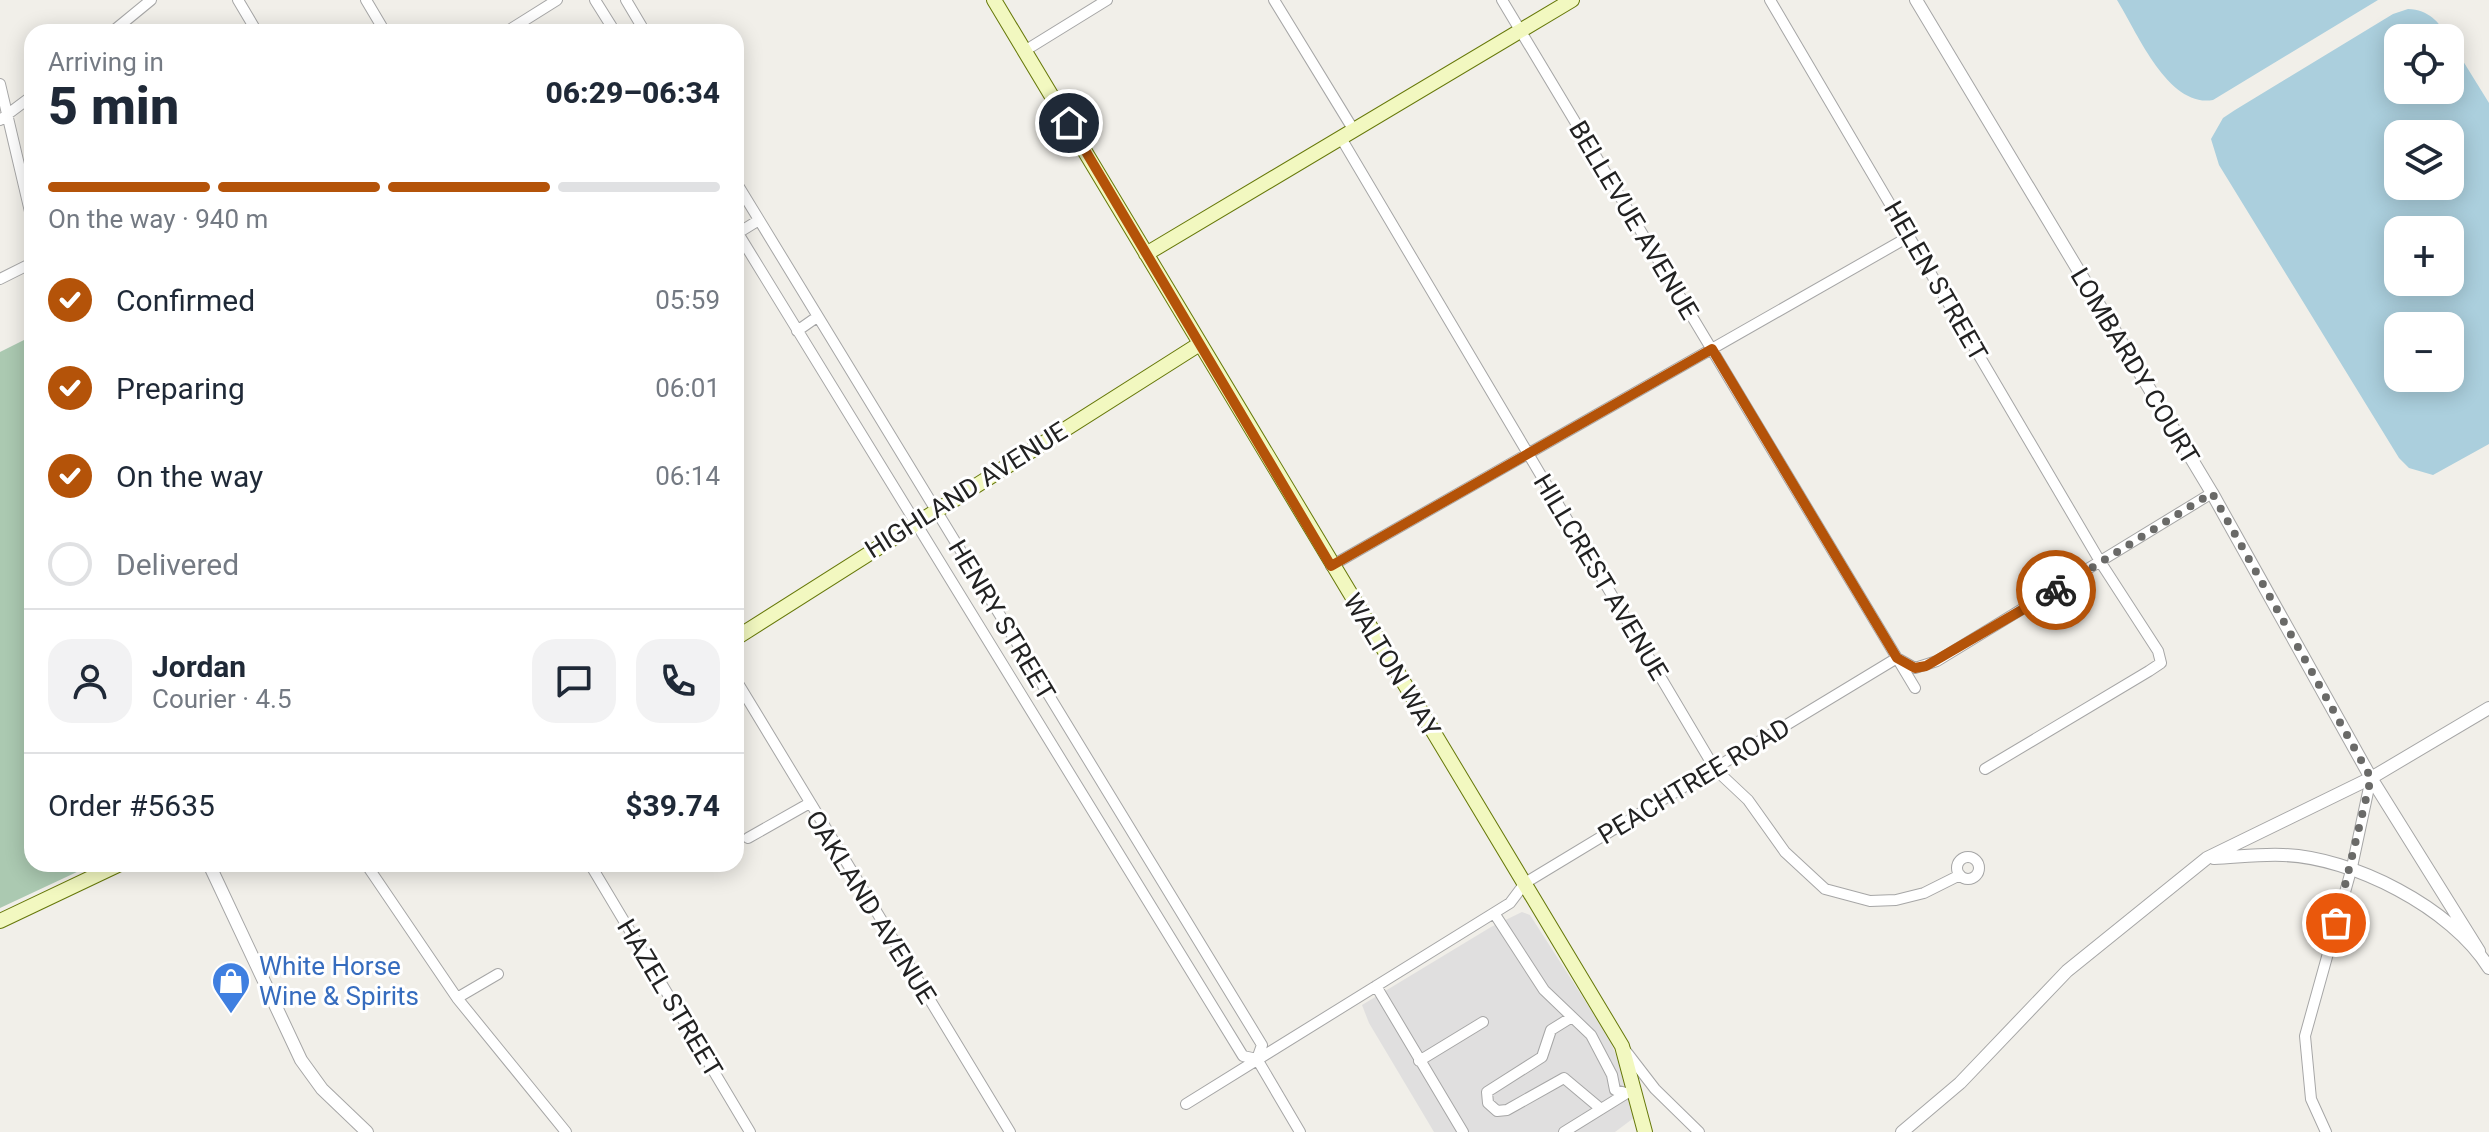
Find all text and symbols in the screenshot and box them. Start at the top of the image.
map controls [2384,24,2464,392]
button: locate [2384,24,2464,104]
text: Arriving in [48,47,164,77]
text: 06:29–06:34 [545,75,720,110]
text: 5 min [48,76,179,137]
pin [1035,89,1103,157]
icon: home [1047,101,1091,145]
street label: BELLEVUE AVENUE [1563,116,1705,324]
button: layers [2384,120,2464,200]
street label: HELEN STREET [1878,196,1994,366]
text: On the way · 940 m [48,204,268,234]
button: + [2384,216,2464,296]
street label: LOMBARDY COURT [2065,262,2205,470]
icon: check [48,278,92,322]
text: Confirmed [116,283,255,318]
text: 05:59 [655,285,720,315]
button: − [2384,312,2464,392]
icon: check [48,366,92,410]
text: Preparing [116,371,245,406]
text: 06:01 [655,373,720,403]
street label: HIGHLAND AVENUE [859,416,1073,564]
icon: check [48,454,92,498]
text: On the way [116,459,263,494]
text: 06:14 [655,461,720,491]
street label: HILLCREST AVENUE [1528,469,1674,685]
street label: HENRY STREET [942,534,1062,706]
text: Delivered [116,547,239,582]
courier [2016,550,2096,630]
icon: bike [2034,568,2078,612]
street label: WALTON WAY [1337,588,1447,742]
button: person [48,639,132,723]
button: chat [532,639,616,723]
button: phone [636,639,720,723]
text: Jordan [152,649,246,684]
text: Courier · 4.5 [152,684,292,714]
street label: PEACHTREE ROAD [1593,712,1795,850]
text: Order #5635 [48,788,215,823]
text: $39.74 [625,788,720,823]
street label: OAKLAND AVENUE [800,805,942,1009]
pin [2302,889,2370,957]
icon: bag [2314,901,2358,945]
street label: HAZEL STREET [611,914,729,1082]
place label: White Horse Wine & Spirits [259,951,419,1011]
shop icon: White Horse Wine & Spirits [210,960,252,1015]

